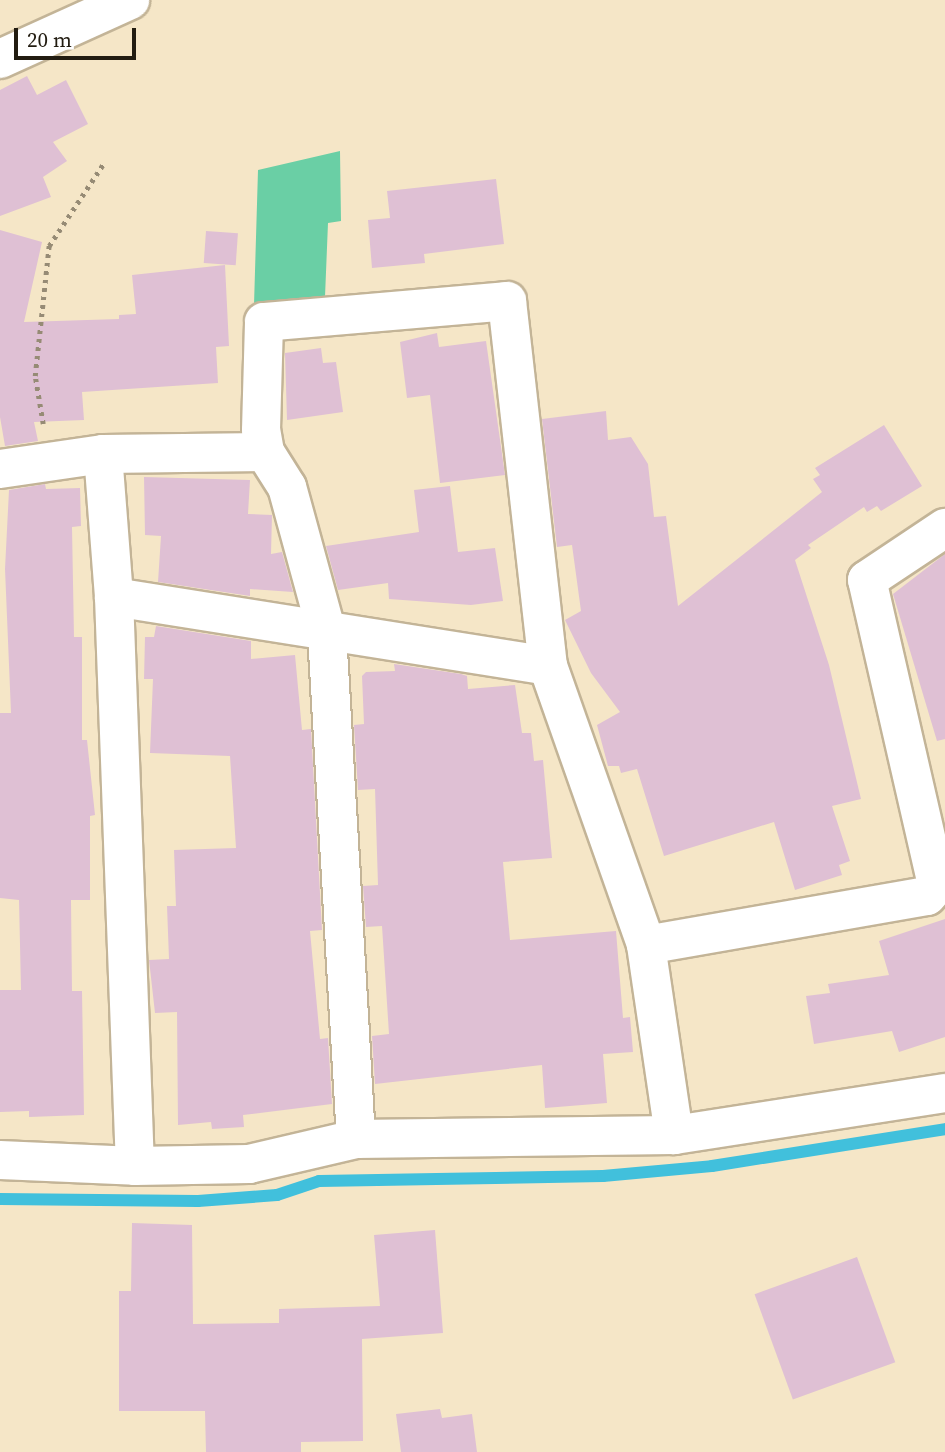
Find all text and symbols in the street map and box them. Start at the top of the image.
scale bar [18,14,140,58]
text: 20 m [27,25,72,54]

